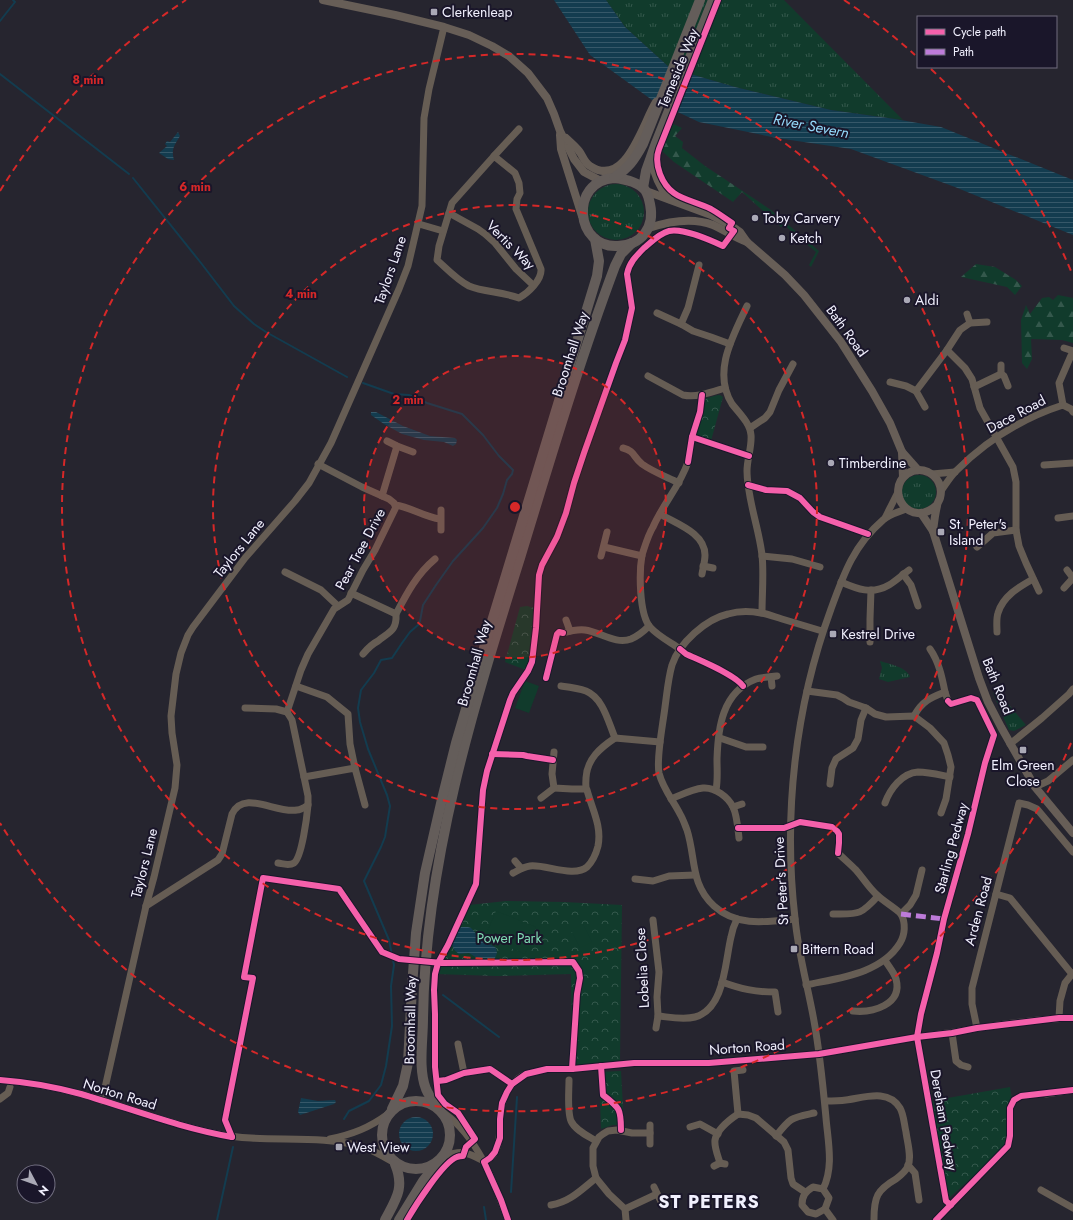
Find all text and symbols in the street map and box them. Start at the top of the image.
place label: Clerkenleap [442,2,512,22]
marker: Clerkenleap [429,7,439,17]
legend [917,16,1057,68]
text: Cycle path [953,23,1006,41]
street label: Temeside Way [653,24,703,111]
text: Path [953,43,974,61]
text: 8 min [72,71,104,89]
water label: River Severn [771,108,851,144]
text: 6 min [179,178,211,196]
place label: Toby Carvery [763,208,841,228]
marker: Toby Carvery [750,213,760,223]
street label: Vertis Way [482,216,541,275]
place label: Ketch [790,228,822,248]
street label: Taylors Lane [369,233,411,307]
marker: Ketch [777,233,787,243]
text: 4 min [285,285,317,303]
place label: Aldi [915,290,939,310]
marker: Aldi [902,295,912,305]
street label: Bath Road [821,301,873,361]
street label: Broomhall Way [547,308,593,399]
street label: Dace Road [983,390,1049,438]
text: 2 min [392,391,424,409]
place label: Timberdine [839,453,906,473]
marker: Timberdine [826,458,836,468]
centre of rings [508,500,522,514]
street label: Pear Tree Drive [330,505,390,593]
street label: Taylors Lane [209,514,269,582]
place label: St. Peter's Island [949,514,1007,550]
marker: St. Peter's Island [936,527,946,537]
street label: Broomhall Way [452,617,496,708]
place label: Kestrel Drive [841,624,915,644]
marker: Kestrel Drive [828,629,838,639]
street label: Bath Road [978,655,1018,717]
marker: Elm Green Close [1018,745,1028,755]
place label: Elm Green Close [991,755,1055,791]
street label: Starling Pedway [929,799,973,896]
street label: Taylors Lane [126,826,162,900]
street label: St Peter's Drive [769,836,793,926]
street label: Arden Road [959,874,997,948]
street label: Lobelia Close [630,927,654,1009]
park label: Power Park [476,928,542,948]
place label: Bittern Road [802,939,874,959]
marker: Bittern Road [789,944,799,954]
street label: Broomhall Way [399,975,421,1064]
street label: Norton Road [708,1034,786,1060]
street label: Dereham Pedway [925,1068,963,1173]
street label: Norton Road [81,1073,159,1115]
place label: West View [347,1137,410,1157]
marker: West View [334,1142,344,1152]
north arrow [16,1164,56,1204]
text: N [35,1182,52,1199]
district label: ST PETERS [658,1189,760,1215]

